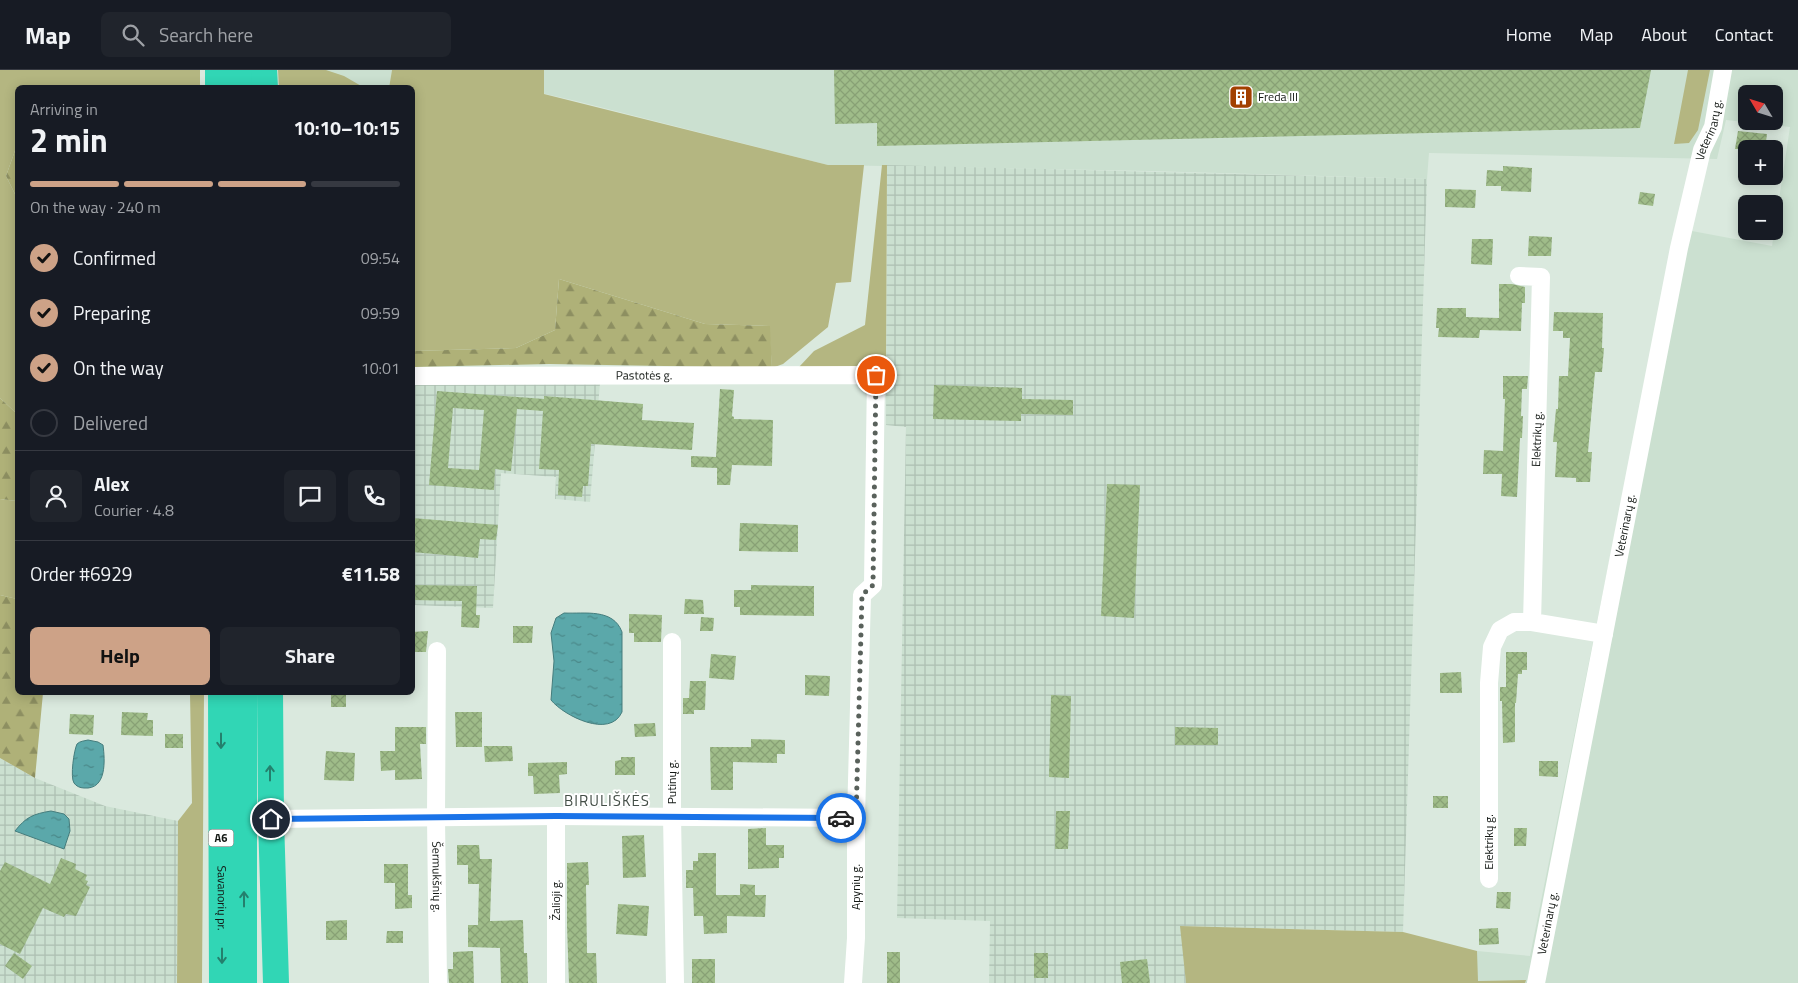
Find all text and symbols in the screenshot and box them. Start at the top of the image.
search box [101,12,451,57]
text: Map [25,17,71,53]
text: Search here [159,20,253,49]
icon: search [119,21,147,49]
text: Home [1506,21,1552,48]
text: Map [1580,21,1613,48]
text: About [1641,21,1687,48]
text: Contact [1715,21,1773,48]
building icon: Freda III [1228,84,1254,110]
north arrow [1738,85,1782,130]
map controls [1738,85,1783,240]
place label: Freda III [1258,87,1298,106]
text: Arriving in [30,97,98,121]
street label: Veterinarų g. [1690,98,1727,162]
text: 10:10–10:15 [293,113,400,142]
text: 2 min [30,116,108,164]
button: + [1738,140,1783,185]
text: On the way · 240 m [30,195,161,219]
button: − [1738,195,1783,240]
text: Confirmed [73,243,156,272]
icon: check [30,244,58,272]
text: 09:54 [361,246,400,270]
text: Preparing [73,298,150,327]
icon: check [30,299,58,327]
text: 09:59 [361,301,400,325]
text: On the way [73,353,164,382]
icon: check [30,354,58,382]
pin [855,354,897,396]
text: 10:01 [361,356,400,380]
icon: bag [862,361,890,389]
street label: Pastotės g. [616,365,672,385]
text: Delivered [73,408,148,437]
street label: Elektrikų g. [1526,411,1547,467]
text: Alex [94,469,129,498]
button: person [30,470,82,522]
button: chat [284,470,336,522]
button: phone [348,470,400,522]
street label: Veterinarų g. [1609,492,1640,559]
text: Courier · 4.8 [94,498,174,522]
text: Order #6929 [30,559,132,588]
text: €11.58 [342,559,400,588]
button: Help [30,627,210,685]
button: Share [220,627,400,685]
one-way arrow [216,732,226,749]
street label: Putinų g. [662,760,681,804]
one-way arrow [266,766,275,782]
district label: BIRULIŠKĖS [564,789,650,812]
courier [816,793,866,843]
pin [250,798,292,840]
icon: car [827,804,855,832]
icon: home [257,805,285,833]
street label: Elektrikų g. [1479,814,1498,870]
road number: A6 [208,830,234,846]
street label: Šermukšnių g. [427,841,447,913]
street label: Apynių g. [846,864,865,910]
street label: Savanorių pr. [213,865,232,931]
street label: Žalioji g. [546,880,565,920]
street label: Veterinarų g. [1532,890,1563,956]
one-way arrow [239,892,249,908]
one-way arrow [217,948,227,964]

